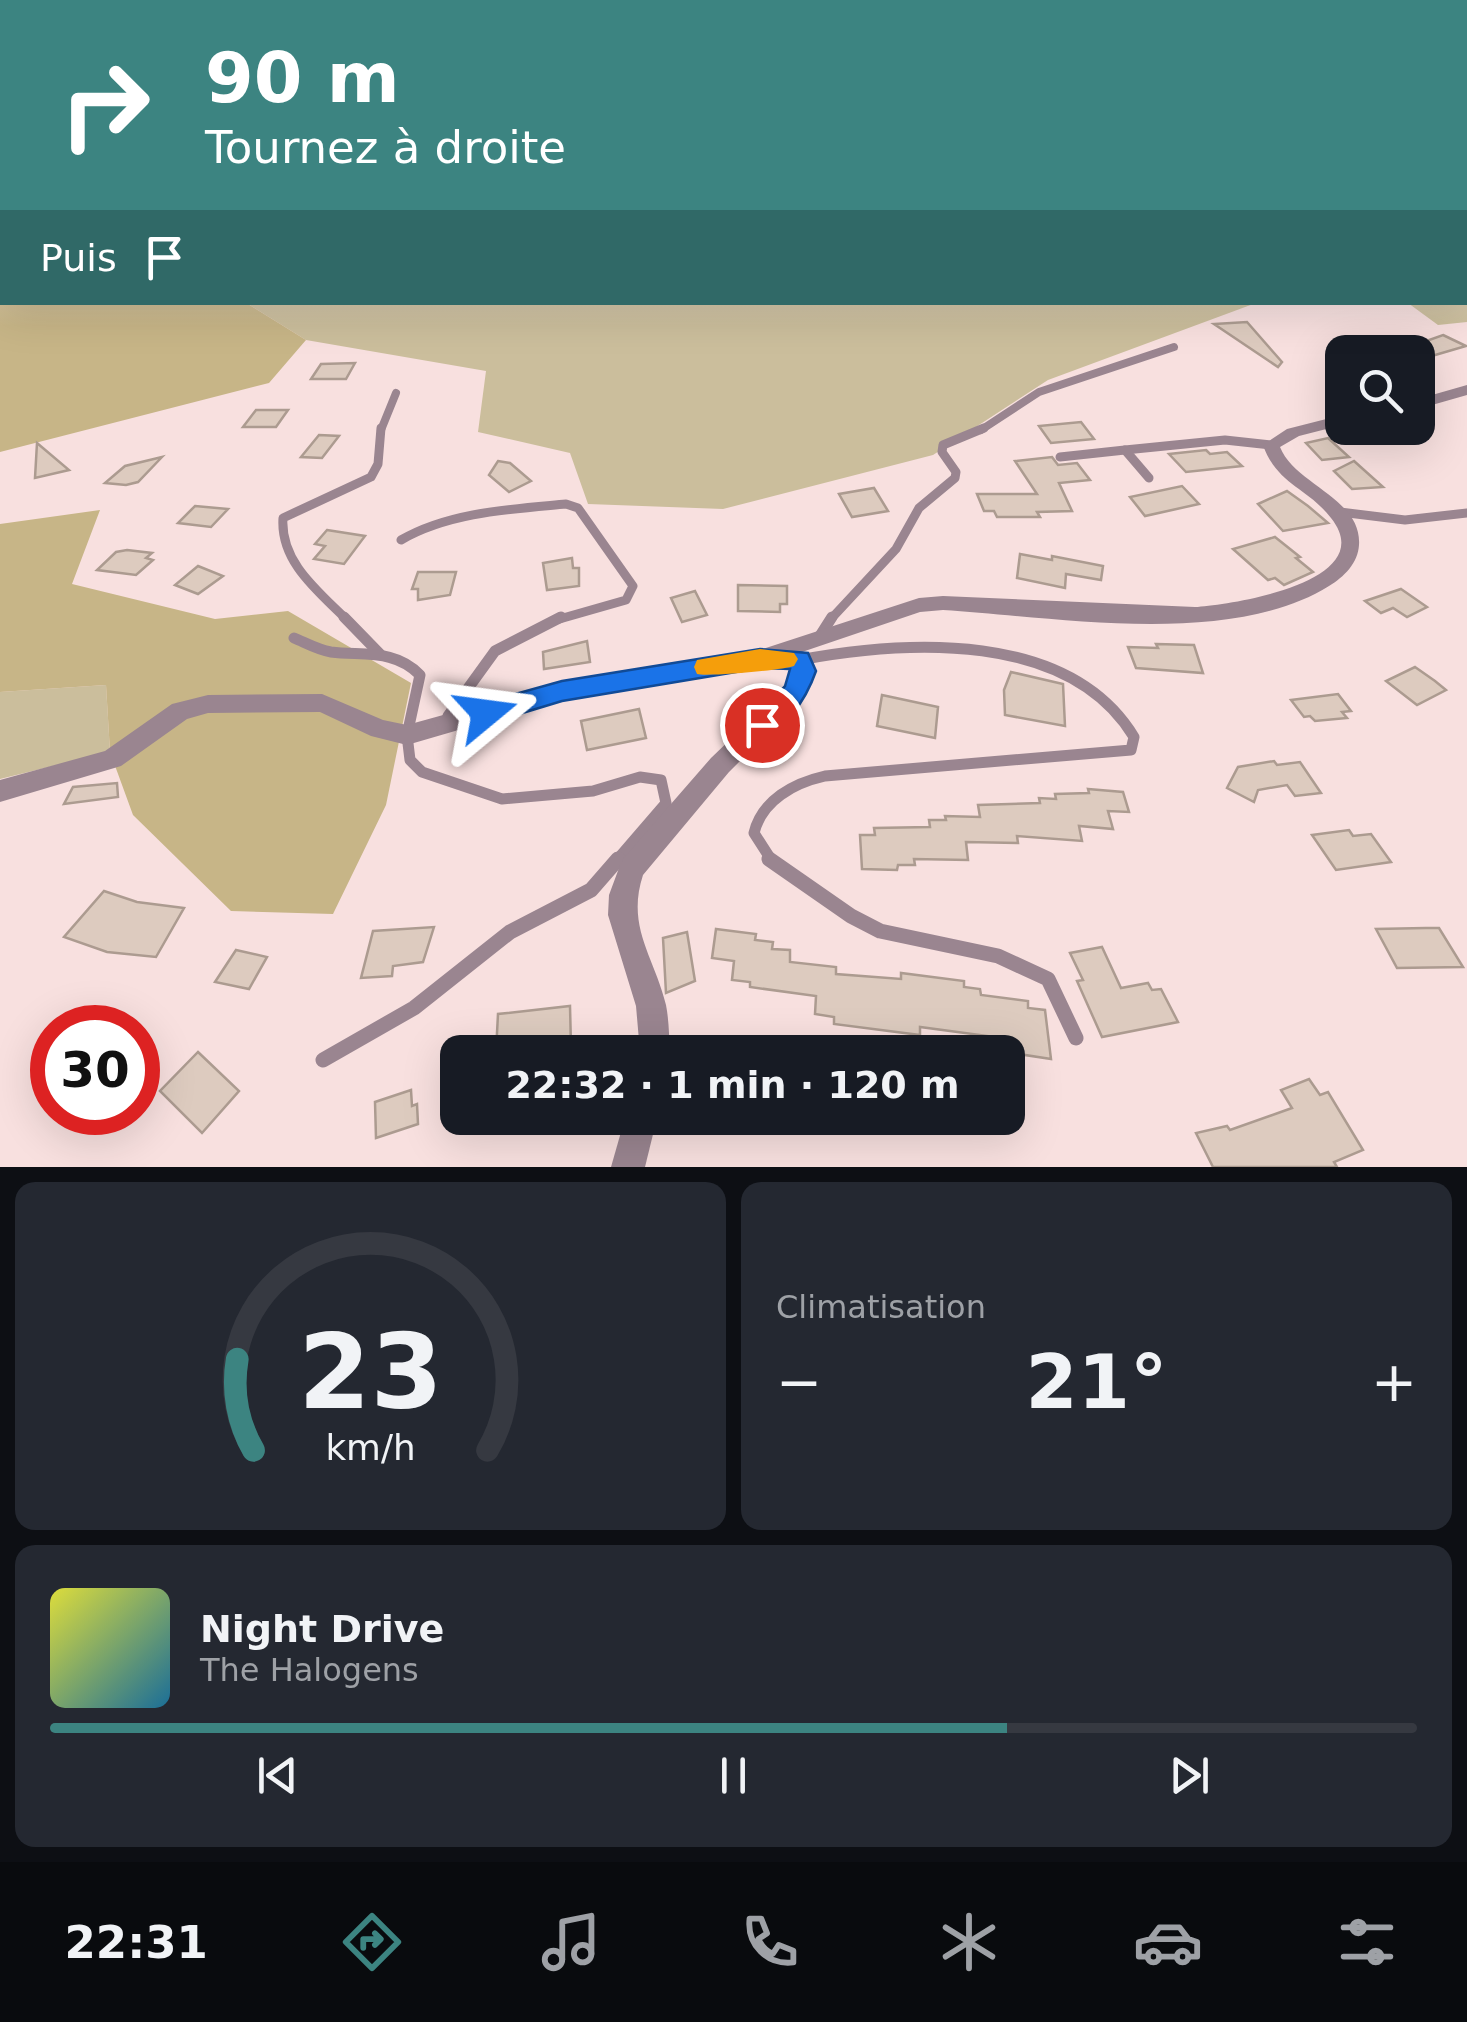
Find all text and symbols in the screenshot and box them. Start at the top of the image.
text: 90 m [205,37,400,119]
icon: right [40,40,170,170]
text: Tournez à droite [205,121,566,174]
icon: arrive [137,230,192,285]
text: Puis [40,236,117,280]
map controls [1325,335,1435,445]
button: search [1325,335,1435,445]
position arrow [434,661,538,765]
pin [720,683,805,768]
icon: arrive [735,698,790,753]
speed limit sign: 30 [30,1005,160,1135]
text: 22:32 · 1 min · 120 m [505,1063,960,1107]
text: Climatisation [776,1288,986,1326]
text: 23 [298,1311,443,1433]
text: 21° [1026,1338,1167,1426]
text: − [776,1350,822,1414]
text: + [1371,1350,1417,1414]
text: km/h [325,1427,416,1468]
text: Night Drive [200,1607,444,1651]
text: The Halogens [200,1651,419,1689]
icon: previous [250,1748,305,1803]
icon: pause [706,1748,761,1803]
icon: next [1162,1748,1217,1803]
icon: directions [337,1907,407,1977]
icon: music [536,1907,606,1977]
icon: phone [735,1907,805,1977]
icon: climate [934,1907,1004,1977]
icon: car [1133,1907,1203,1977]
icon: filters [1332,1907,1402,1977]
text: 22:31 [65,1916,208,1969]

